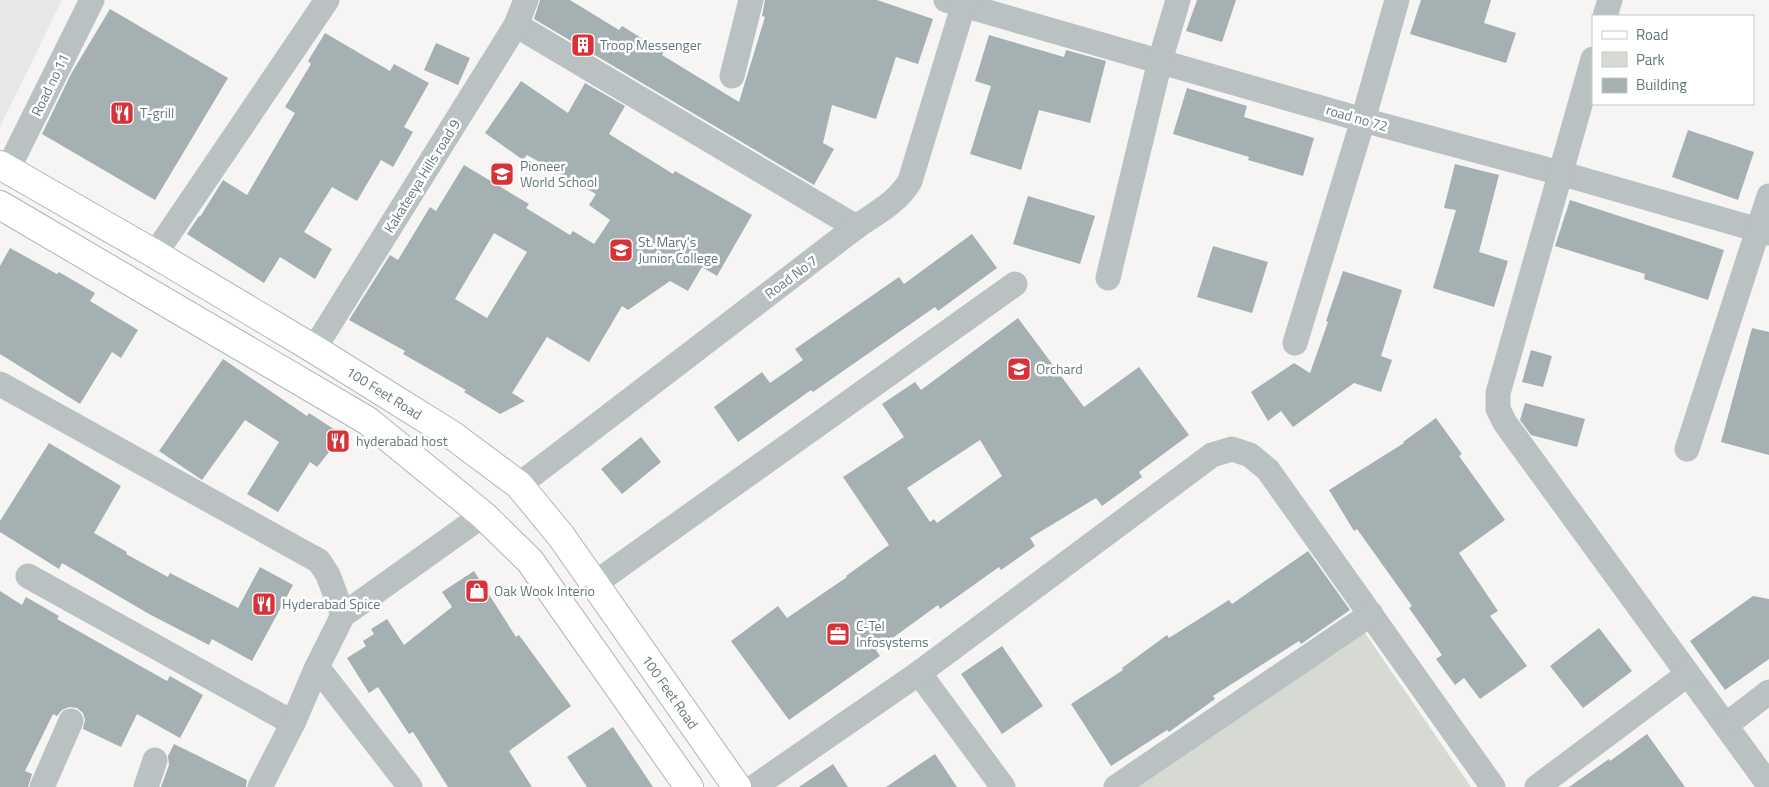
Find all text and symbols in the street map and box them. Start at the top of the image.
legend [1592,15,1754,105]
text: Road [1636,23,1668,46]
building icon: Troop Messenger [570,32,596,58]
place label: Troop Messenger [600,34,702,55]
text: Park [1636,48,1665,71]
street label: Road no 11 [25,50,74,120]
text: Building [1636,73,1687,96]
street label: road no 72 [1324,99,1390,136]
restaurant icon: T-grill [109,100,135,126]
place label: T-grill [140,102,174,123]
street label: Kakateeya Hills road 9 [378,115,465,237]
place label: Pioneer World School [520,155,597,192]
school or university icon: Pioneer World School [489,161,515,187]
place label: St. Mary's Junior College [638,231,718,268]
school or university icon: St. Mary's Junior College [608,237,634,263]
street label: Road No 7 [760,250,821,303]
school or university icon: Orchard [1006,356,1032,382]
place label: Orchard [1036,358,1083,379]
street label: 100 Feet Road [342,361,426,424]
restaurant icon: hyderabad host [325,428,351,454]
place label: hyderabad host [356,430,448,451]
shop icon: Oak Wook Interio [464,578,490,604]
place label: Oak Wook Interio [494,580,595,601]
restaurant icon: Hyderabad Spice [251,591,277,617]
place label: Hyderabad Spice [282,593,380,614]
place label: C-Tel Infosystems [856,615,929,652]
office icon: C-Tel Infosystems [825,621,851,647]
street label: 100 Feet Road [637,650,704,733]

